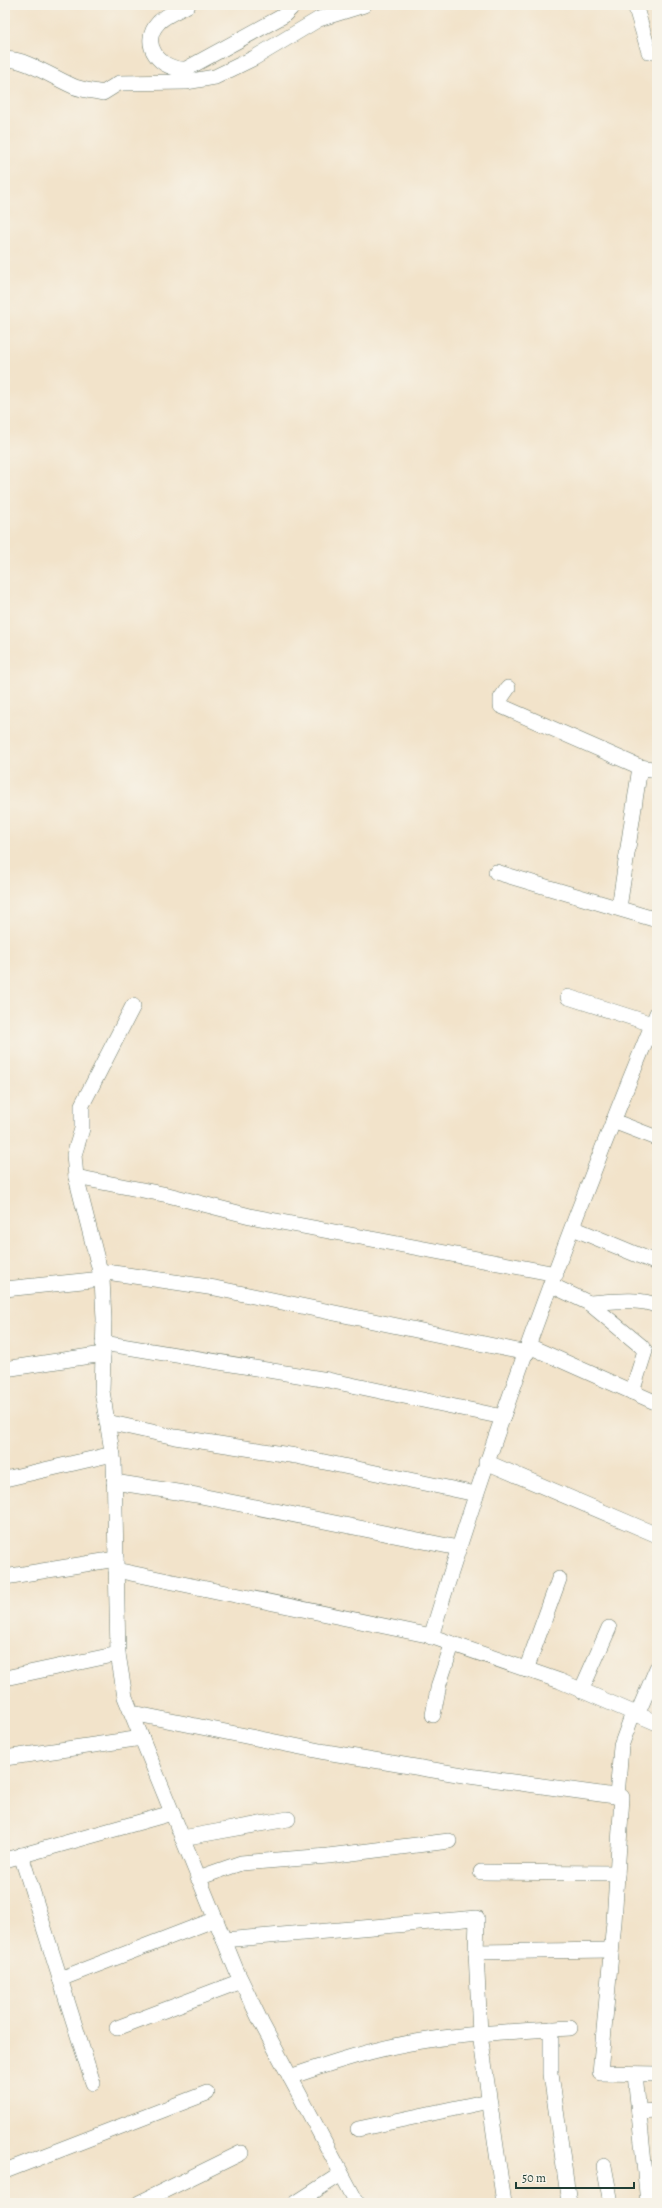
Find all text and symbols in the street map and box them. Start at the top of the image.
scale bar [516,2164,634,2190]
text: 50 m [522,2170,546,2186]

